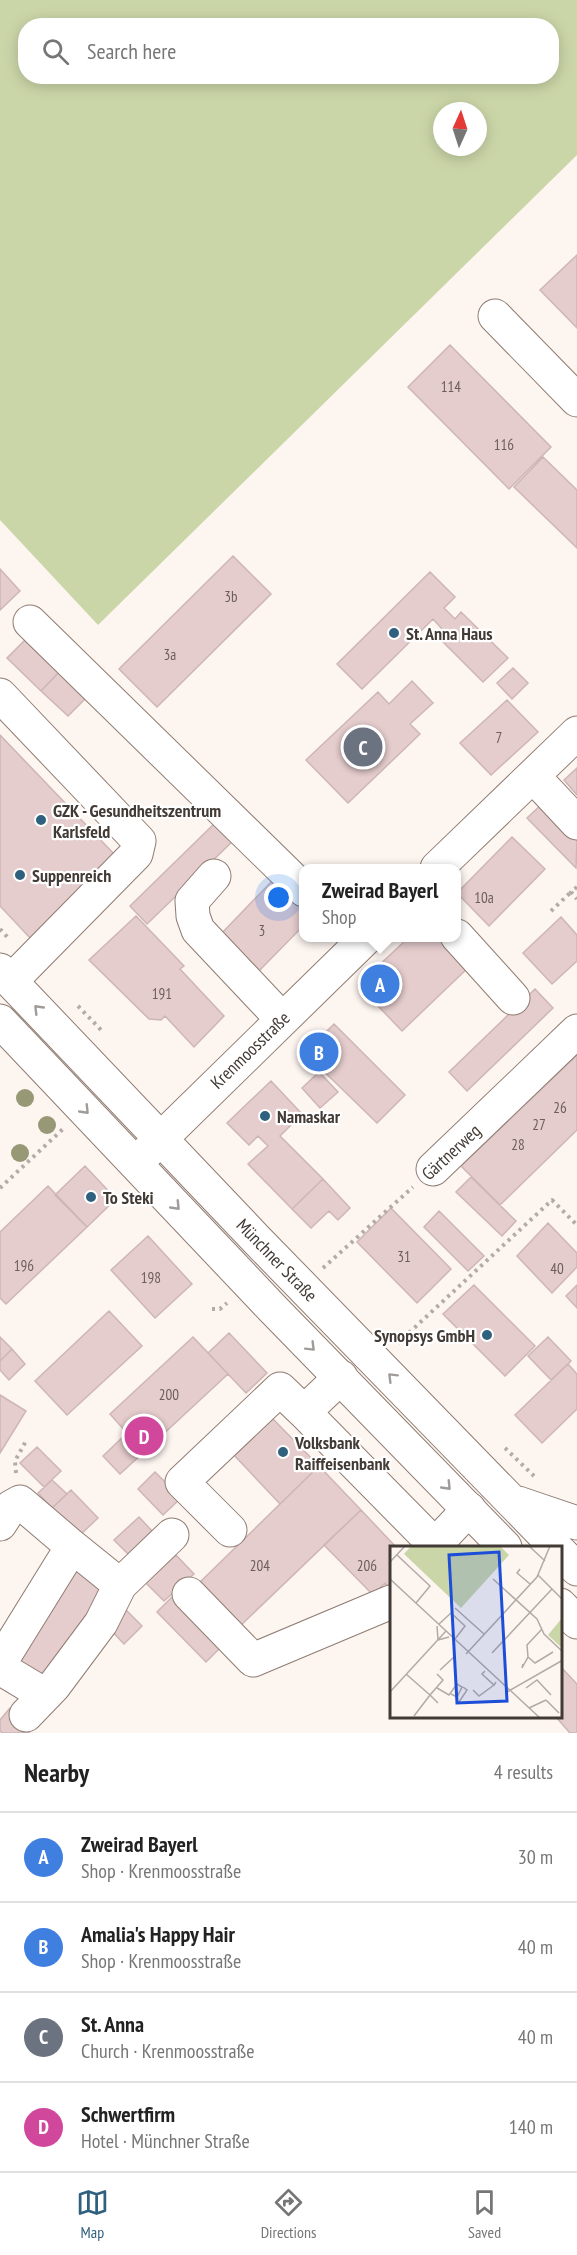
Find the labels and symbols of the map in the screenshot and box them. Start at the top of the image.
north arrow [433,102,487,156]
house number: 114 [441,377,461,396]
house number: 116 [494,435,514,454]
house number: 3b [224,587,238,606]
place label: St. Anna Haus [406,622,493,645]
marker: St. Anna Haus [387,626,401,640]
house number: 3a [164,645,176,664]
pin: C [344,724,382,770]
house number: 7 [496,728,502,747]
place label: GZK - Gesundheitszentrum Karlsfeld [53,799,221,843]
marker: GZK - Gesundheitszentrum Karlsfeld [34,813,48,827]
place label: Suppenreich [32,864,111,887]
marker: Suppenreich [13,868,27,882]
your location [264,883,293,912]
house number: 10a [474,888,494,907]
house number: 3 [259,921,265,940]
pin: A [360,962,400,1006]
house number: 191 [152,984,172,1003]
one-way arrow [34,1006,45,1016]
street label: Krenmoosstraße [205,1006,295,1094]
pin: B [300,1030,338,1074]
house number: 26 [553,1098,567,1117]
one-way arrow [78,1103,89,1114]
place label: Namaskar [277,1105,341,1128]
marker: Namaskar [258,1109,272,1123]
house number: 27 [532,1115,546,1134]
street label: Gärtnerweg [417,1119,485,1185]
house number: 28 [511,1135,525,1154]
place label: To Steki [103,1186,154,1209]
marker: To Steki [84,1190,98,1204]
one-way arrow [169,1199,180,1209]
street label: Münchner Straße [232,1214,322,1306]
house number: 31 [397,1247,411,1266]
house number: 196 [14,1256,34,1275]
house number: 40 [550,1259,564,1278]
house number: 198 [141,1268,161,1287]
place label: Synopsys GmbH [374,1324,475,1347]
marker: Synopsys GmbH [480,1328,494,1342]
one-way arrow [303,1339,314,1350]
one-way arrow [388,1374,399,1385]
house number: 200 [159,1385,179,1404]
pin: D [124,1414,164,1458]
place label: Volksbank Raiffeisenbank [294,1431,390,1475]
marker: Volksbank Raiffeisenbank [276,1445,290,1459]
one-way arrow [439,1479,450,1490]
inset map [390,1546,562,1718]
house number: 204 [250,1556,270,1575]
house number: 206 [357,1556,377,1575]

